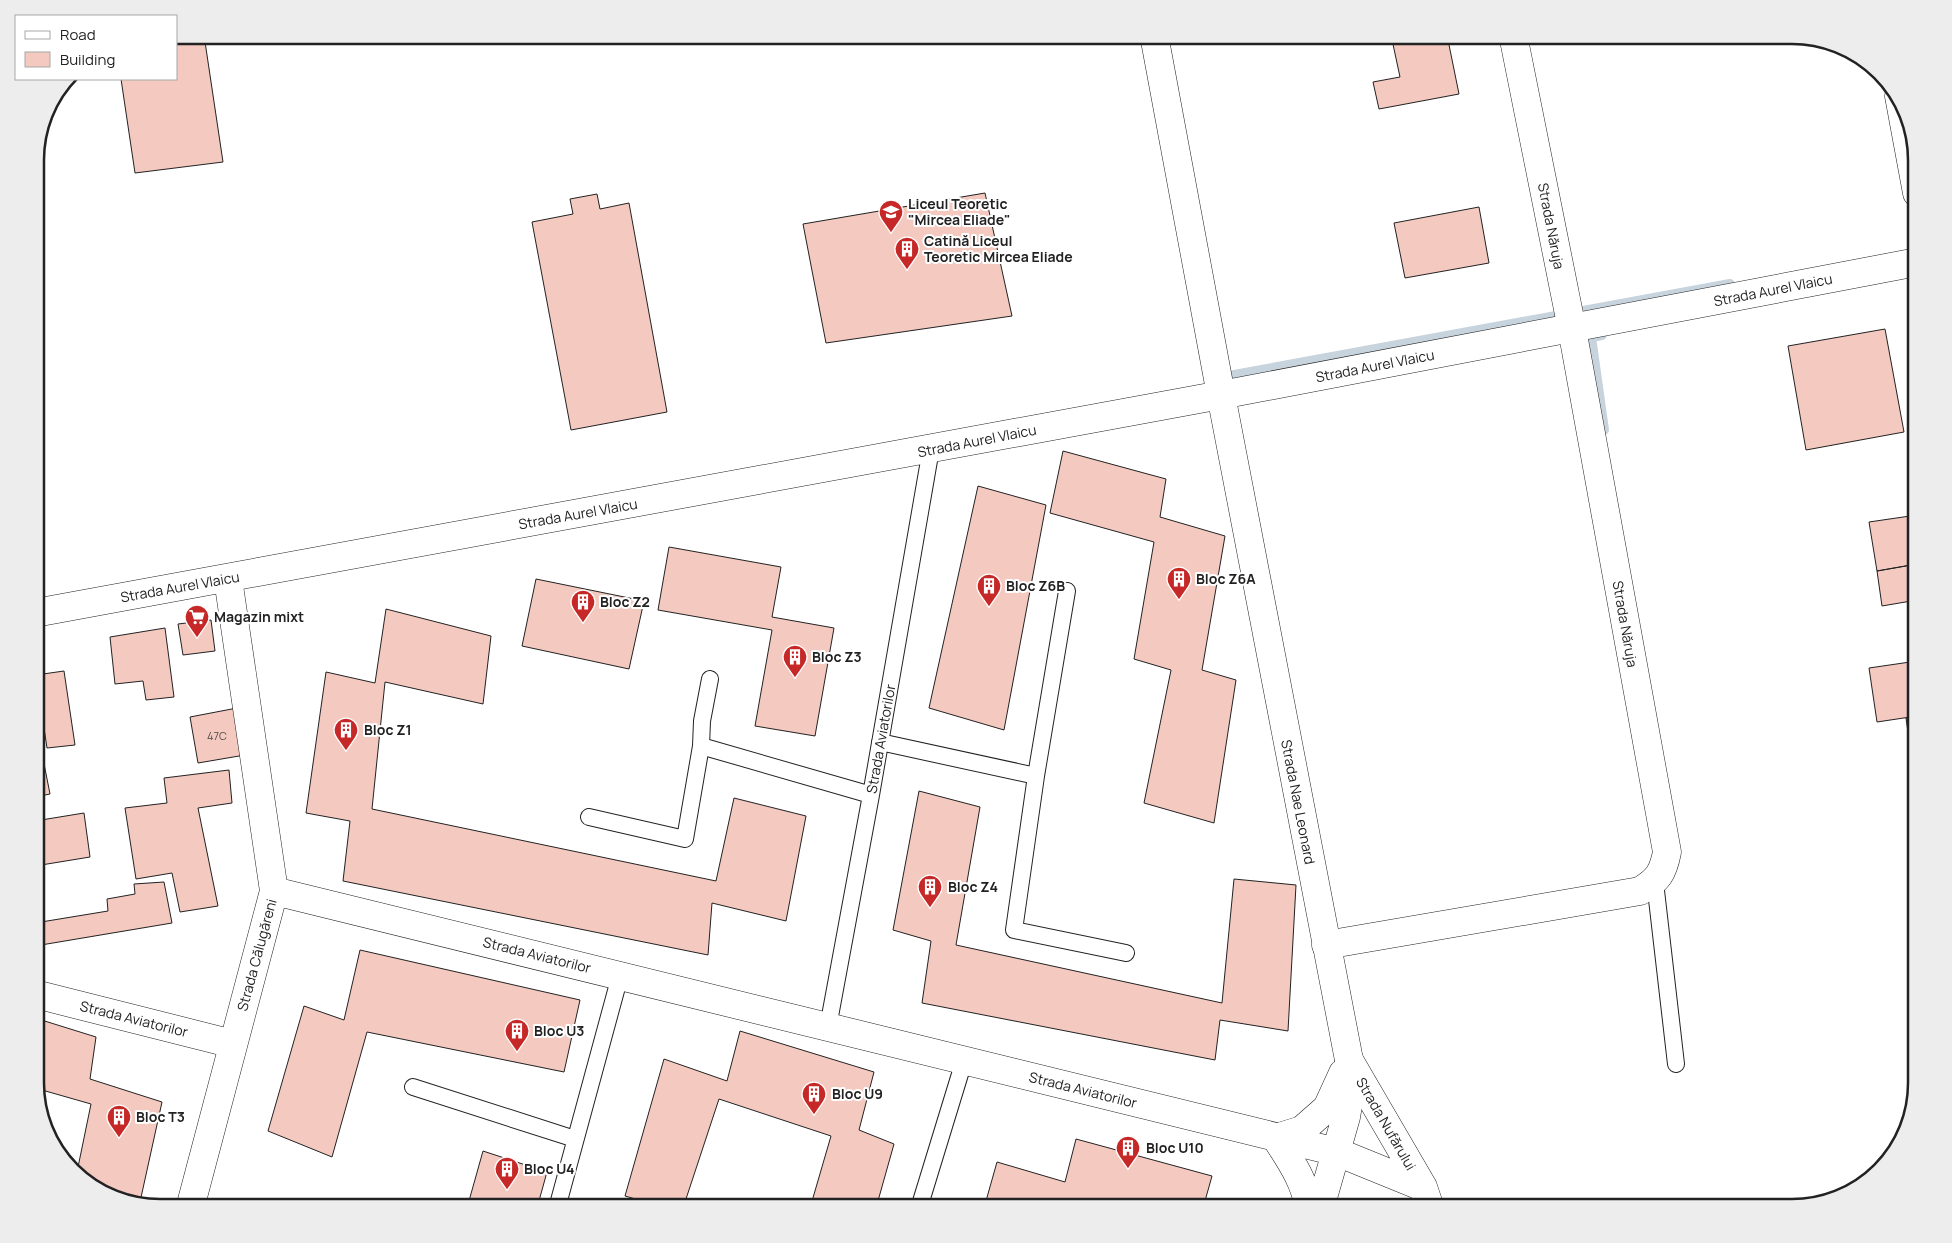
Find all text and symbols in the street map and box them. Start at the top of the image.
legend [15,15,178,80]
text: Road [60,24,96,45]
text: Building [60,49,115,70]
street label: Strada Năruja [1534,181,1569,271]
place label: Liceul Teoretic "Mircea Eliade" [908,194,1011,229]
school or university icon: Liceul Teoretic "Mircea Eliade" [878,199,904,233]
place label: Catină Liceul Teoretic Mircea Eliade [924,231,1073,266]
building icon: Catină Liceul Teoretic Mircea Eliade [894,236,920,270]
street label: Strada Aurel Vlaicu [1712,269,1834,310]
street label: Strada Aurel Vlaicu [1314,345,1436,386]
street label: Strada Aurel Vlaicu [916,420,1038,461]
street label: Strada Aurel Vlaicu [517,494,639,533]
building icon: Bloc Z6A [1166,566,1192,600]
street label: Strada Aurel Vlaicu [119,567,241,606]
place label: Bloc Z6A [1196,569,1256,588]
building icon: Bloc Z6B [976,573,1002,607]
place label: Bloc Z6B [1006,576,1065,595]
street label: Strada Năruja [1609,579,1642,669]
building icon: Bloc Z2 [570,589,596,623]
place label: Bloc Z2 [600,592,650,611]
supermarket icon: Magazin mixt [184,604,210,638]
place label: Magazin mixt [214,607,304,626]
building icon: Bloc Z3 [782,644,808,678]
place label: Bloc Z3 [812,647,862,666]
street label: Strada Aviatorilor [862,683,899,795]
building icon: Bloc Z1 [333,717,359,751]
place label: Bloc Z1 [364,720,412,739]
house number: 47C [207,728,227,743]
street label: Strada Nae Leonard [1277,738,1320,866]
building icon: Bloc Z4 [917,874,943,908]
place label: Bloc Z4 [948,877,998,896]
street label: Strada Călugăreni [232,897,281,1013]
street label: Strada Aviatorilor [481,932,593,977]
street label: Strada Aviatorilor [78,996,190,1041]
building icon: Bloc U3 [504,1018,530,1052]
place label: Bloc U3 [534,1021,585,1040]
street label: Strada Aviatorilor [1027,1067,1139,1112]
street label: Strada Nufărului [1352,1074,1421,1174]
building icon: Bloc U9 [801,1081,827,1115]
place label: Bloc U9 [832,1084,883,1103]
building icon: Bloc T3 [106,1104,132,1138]
place label: Bloc T3 [136,1107,185,1126]
building icon: Bloc U10 [1115,1135,1141,1169]
place label: Bloc U10 [1146,1138,1204,1157]
building icon: Bloc U4 [494,1156,520,1190]
place label: Bloc U4 [524,1159,574,1178]

